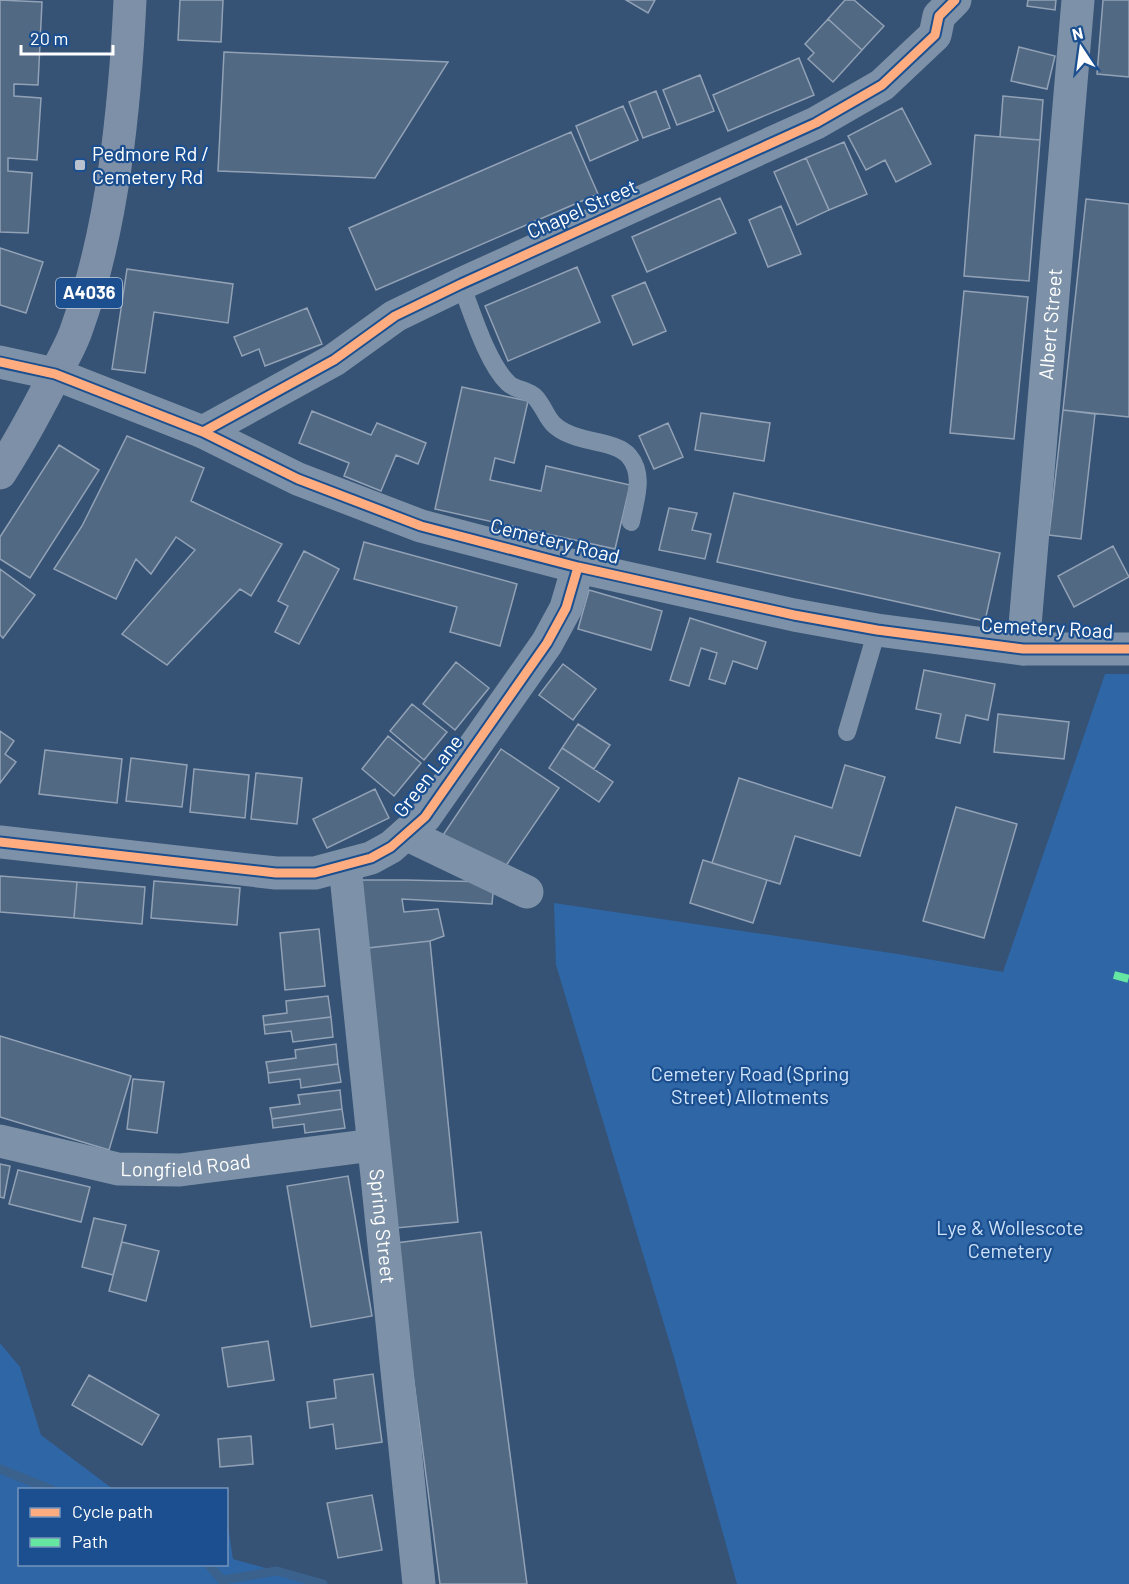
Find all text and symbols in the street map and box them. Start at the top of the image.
scale bar [21,18,112,56]
north arrow [1051,18,1111,78]
text: N [1070,22,1085,43]
text: 20 m [30,27,68,49]
place label: Pedmore Rd / Cemetery Rd [92,141,209,188]
marker: Pedmore Rd / Cemetery Rd [73,158,87,172]
street label: Chapel Street [523,173,640,243]
street label: Albert Street [1033,267,1066,381]
road number: A4036 [56,278,122,308]
street label: Cemetery Road [488,512,622,568]
street label: Cemetery Road [980,612,1114,642]
street label: Green Lane [387,729,467,822]
park label: Cemetery Road (Spring Street) Allotments [651,1061,849,1108]
street label: Longfield Road [120,1148,252,1181]
street label: Spring Street [365,1167,401,1285]
park label: Lye & Wollescote Cemetery [936,1215,1084,1262]
legend [18,1488,228,1566]
text: Cycle path [72,1500,153,1522]
text: Path [72,1530,108,1552]

